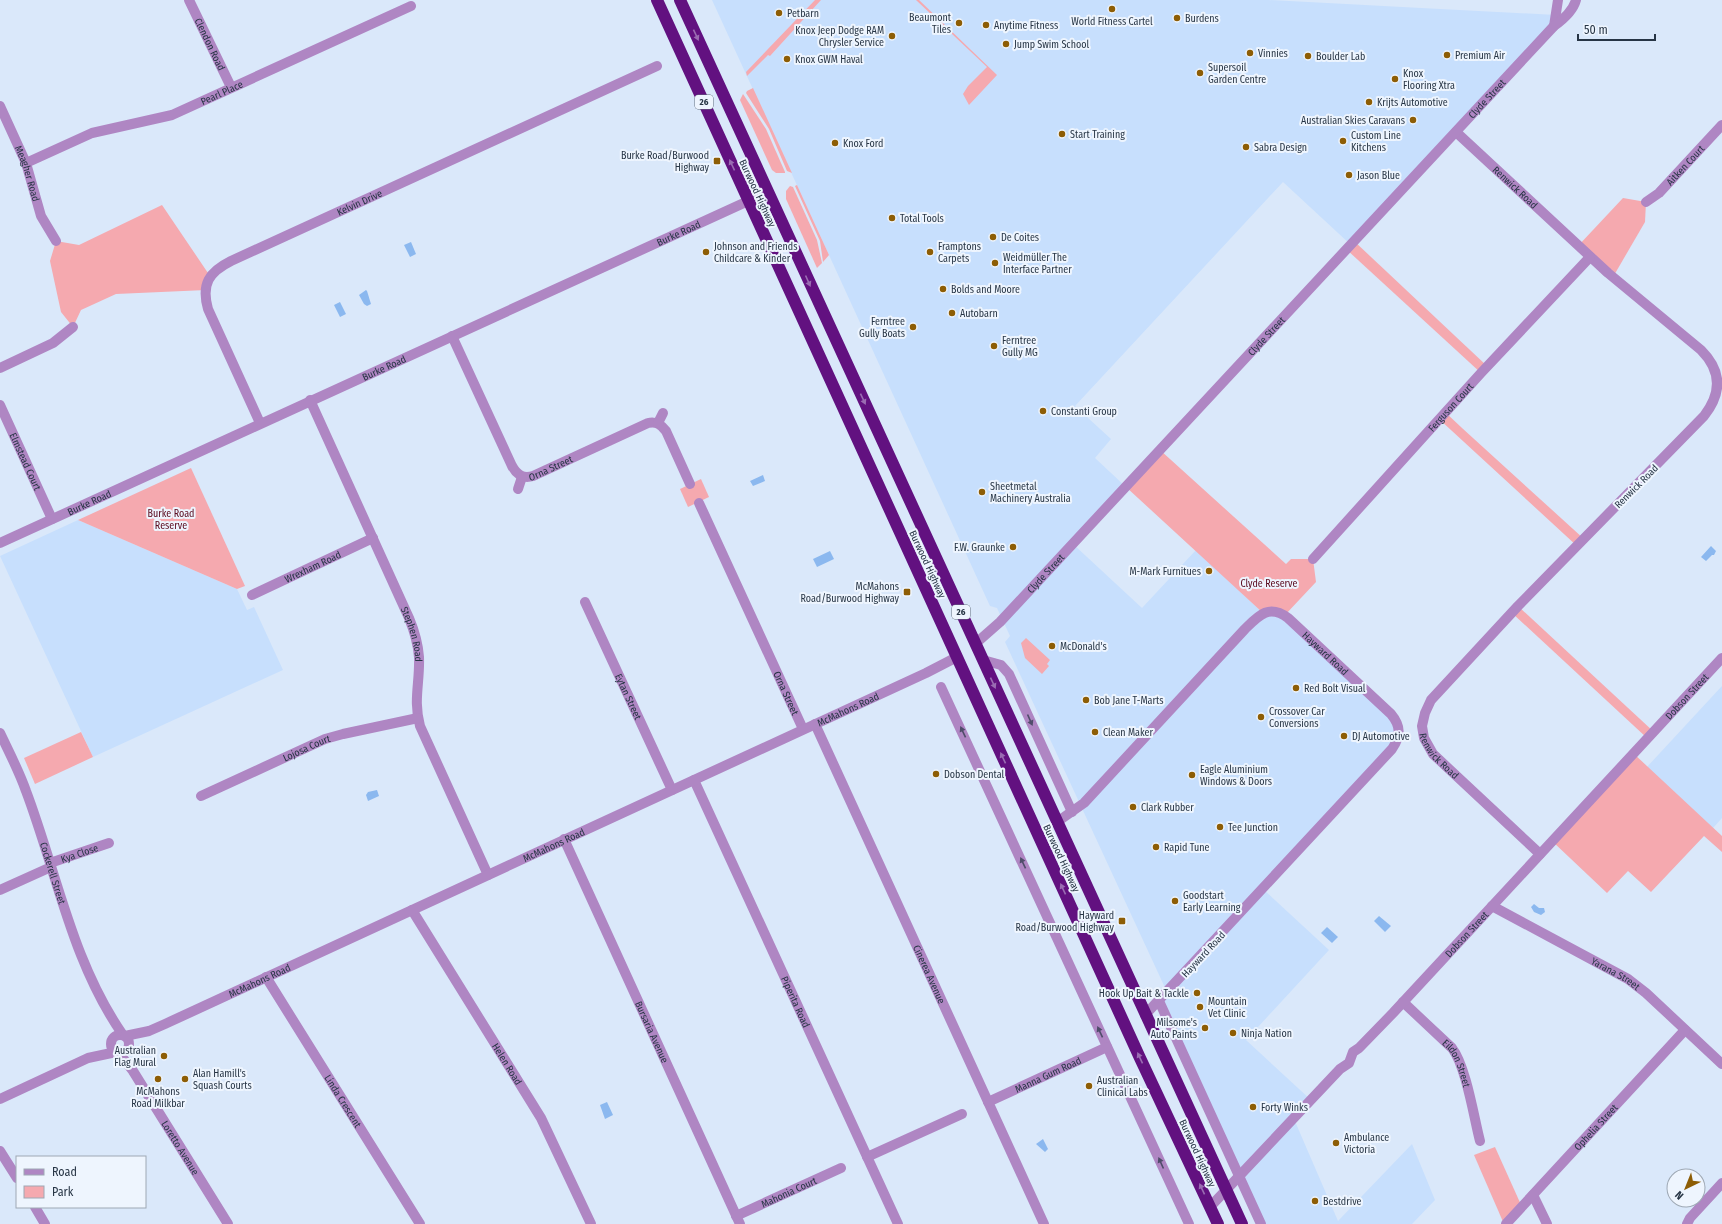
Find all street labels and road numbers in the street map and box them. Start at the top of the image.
street label: Clendon Road [192,16,227,73]
street label: Clyde Street [1466,77,1509,121]
street label: Pearl Place [199,79,245,108]
road number: 26 [695,95,713,109]
street label: Aitken Court [1664,143,1708,188]
street label: Meagher Road [12,144,42,203]
street label: Burwood Highway [736,158,778,230]
street label: Renwick Road [1490,164,1540,212]
street label: Kelvin Drive [335,188,384,219]
street label: Burke Road [655,219,703,249]
street label: Clyde Street [1246,314,1288,359]
street label: Burke Road [360,353,408,384]
street label: Ferguson Court [1426,380,1477,434]
street label: Elmstead Court [6,431,43,493]
street label: Orna Street [528,453,575,484]
street label: Renwick Road [1612,462,1661,511]
street label: Burke Road [66,488,113,518]
street label: Burwood Highway [906,529,948,601]
street label: Wrexham Road [283,549,343,586]
street label: Clyde Street [1025,551,1068,596]
street label: Stephen Road [398,605,424,662]
road number: 26 [952,605,970,619]
street label: Hayward Road [1300,630,1350,678]
street label: Orna Street [770,669,801,718]
street label: Dobson Street [1663,671,1712,722]
street label: Eytan Street [612,672,644,722]
street label: McMahons Road [816,691,881,729]
street label: Renwick Road [1416,732,1461,782]
street label: Lojosa Court [281,733,332,765]
street label: Burwood Highway [1040,823,1082,895]
street label: McMahons Road [521,826,587,865]
street label: Cockerell Street [37,841,68,907]
street label: Kya Close [59,842,100,866]
street label: Dobson Street [1443,909,1492,960]
street label: Hayward Road [1179,929,1228,980]
street label: Cinerea Avenue [910,943,947,1006]
street label: Yarana Street [1589,955,1643,993]
street label: McMahons Road [227,962,293,1001]
street label: Piperita Road [778,974,812,1030]
street label: Bursaria Avenue [632,999,671,1065]
street label: Eildon Street [1439,1037,1473,1089]
street label: Helen Road [489,1041,524,1087]
street label: Manna Gum Road [1013,1055,1083,1096]
street label: Linda Crescent [321,1073,364,1131]
street label: Ophelia Street [1572,1101,1621,1153]
street label: Burwood Highway [1176,1118,1218,1190]
street label: Loretto Avenue [158,1119,201,1178]
street label: Mahonia Court [759,1175,820,1211]

